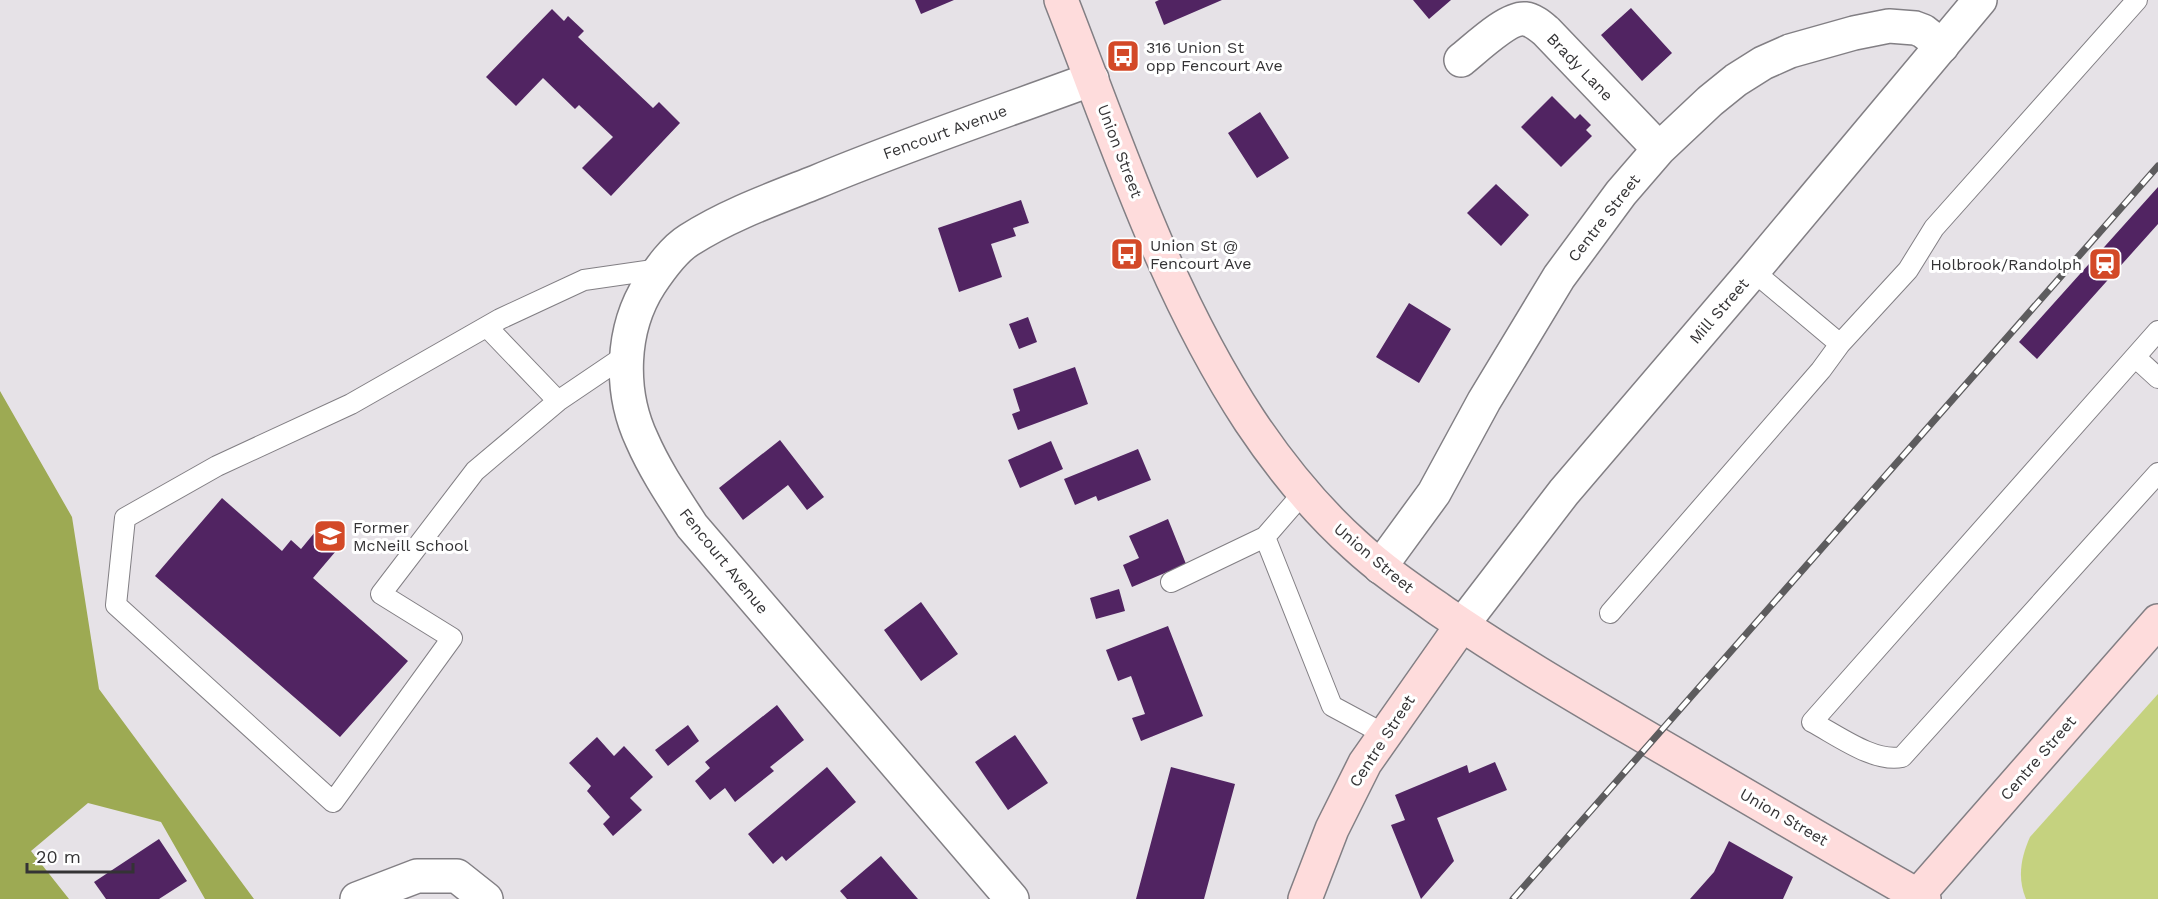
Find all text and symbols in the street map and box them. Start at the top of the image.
street label: Brady Lane [1543,29,1617,105]
bus stop icon: 316 Union St opp Fencourt Ave [1105,38,1141,74]
place label: 316 Union St opp Fencourt Ave [1146,38,1283,75]
street label: Fencourt Avenue [880,101,1010,163]
street label: Union Street [1093,102,1147,201]
street label: Centre Street [1564,170,1644,266]
bus stop icon: Union St @ Fencourt Ave [1109,236,1145,272]
place label: Union St @ Fencourt Ave [1150,236,1252,273]
station icon: Holbrook/Randolph [2087,246,2123,282]
place label: Holbrook/Randolph [1930,255,2082,274]
street label: Mill Street [1685,274,1753,348]
street label: Fencourt Avenue [676,504,772,618]
school or university icon: Former McNeill School [312,518,348,554]
place label: Former McNeill School [353,518,469,555]
street label: Union Street [1330,519,1418,597]
street label: Centre Street [1345,691,1419,791]
street label: Centre Street [1996,712,2080,804]
street label: Union Street [1737,784,1832,850]
scale bar [27,836,134,874]
text: 20 m [36,846,81,867]

